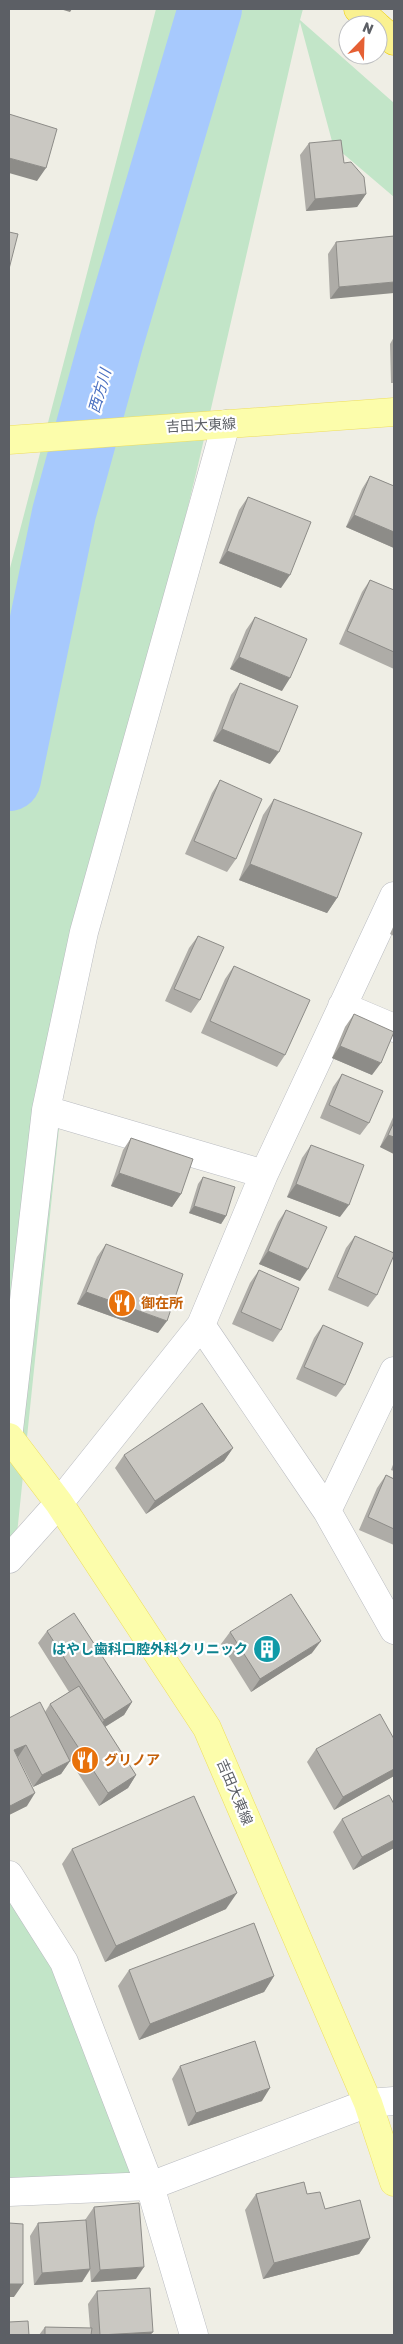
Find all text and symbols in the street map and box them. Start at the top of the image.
north arrow [338,15,388,65]
text: N [360,19,376,38]
water label: 西方川 [85,365,115,415]
street label: 吉田大東線 [166,415,236,436]
restaurant icon: 御在所 [107,1288,137,1318]
place label: 御在所 [141,1295,183,1312]
building icon: はやし歯科口腔外科クリニック [252,1634,282,1664]
place label: はやし歯科口腔外科クリニック [52,1641,248,1658]
restaurant icon: グリノア [70,1745,100,1775]
place label: グリノア [104,1752,160,1769]
street label: 吉田大東線 [213,1757,256,1828]

